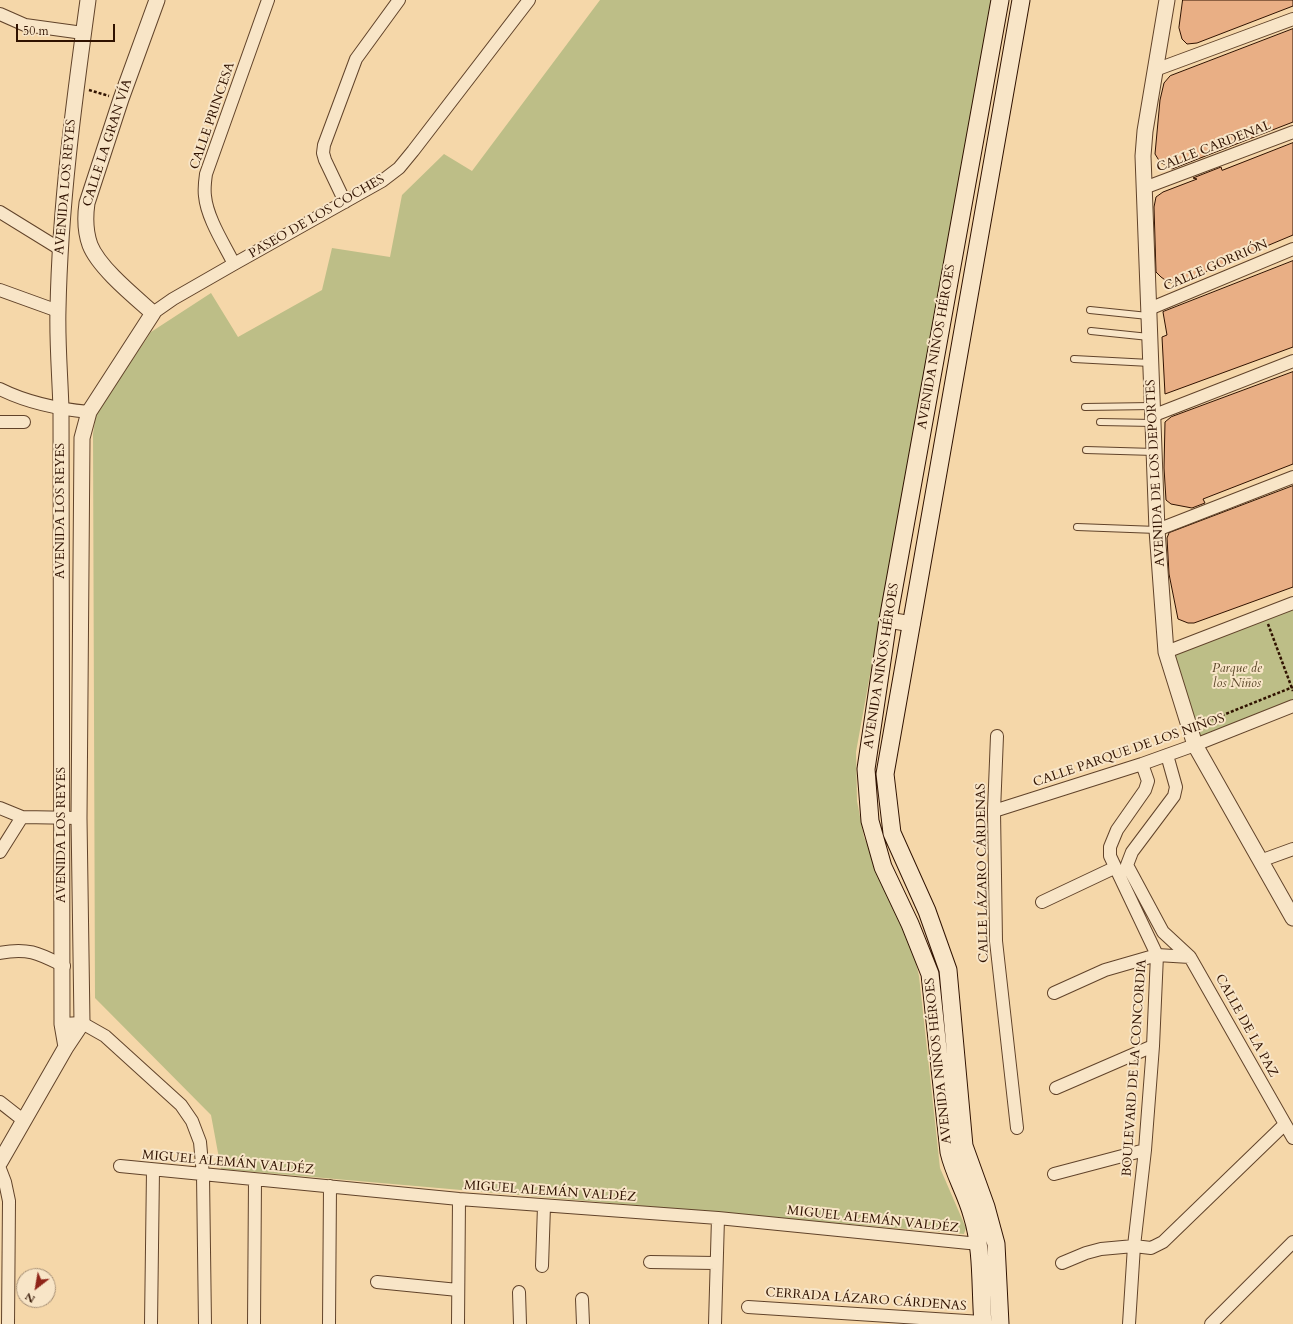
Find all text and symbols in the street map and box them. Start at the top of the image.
scale bar [18,16,117,42]
text: 50 m [23,23,49,39]
street label: CALLE PRINCESA [187,60,239,172]
street label: CALLE LA GRAN VÍA [80,77,136,209]
street label: CALLE CARDENAL [1155,118,1273,176]
street label: AVENIDA LOS REYES [52,119,80,255]
street label: PASEO DE LOS COCHES [246,172,388,262]
street label: CALLE GORRIÓN [1162,237,1270,295]
street label: AVENIDA NIÑOS HÉROES [915,263,959,431]
street label: AVENIDA DE LOS DEPORTES [1143,379,1169,567]
street label: AVENIDA LOS REYES [53,443,69,579]
street label: AVENIDA NIÑOS HÉROES [861,582,903,750]
park label: Parque de los Niños [1212,661,1262,692]
street label: CALLE PARQUE DE LOS NIÑOS [1031,711,1227,791]
street label: AVENIDA LOS REYES [54,767,70,903]
street label: CALLE LÁZARO CÁRDENAS [974,783,992,963]
street label: BOULEVARD DE LA CONCORDIA [1120,959,1150,1177]
street label: CALLE DE LA PAZ [1211,972,1281,1080]
street label: AVENIDA NIÑOS HÉROES [923,977,955,1145]
street label: MIGUEL ALEMÁN VALDÉZ [141,1148,315,1178]
street label: MIGUEL ALEMÁN VALDÉZ [463,1178,637,1206]
street label: MIGUEL ALEMÁN VALDÉZ [786,1203,960,1237]
north arrow [16,1268,56,1308]
street label: CERRADA LÁZARO CÁRDENAS [765,1285,967,1315]
text: N [22,1289,38,1307]

